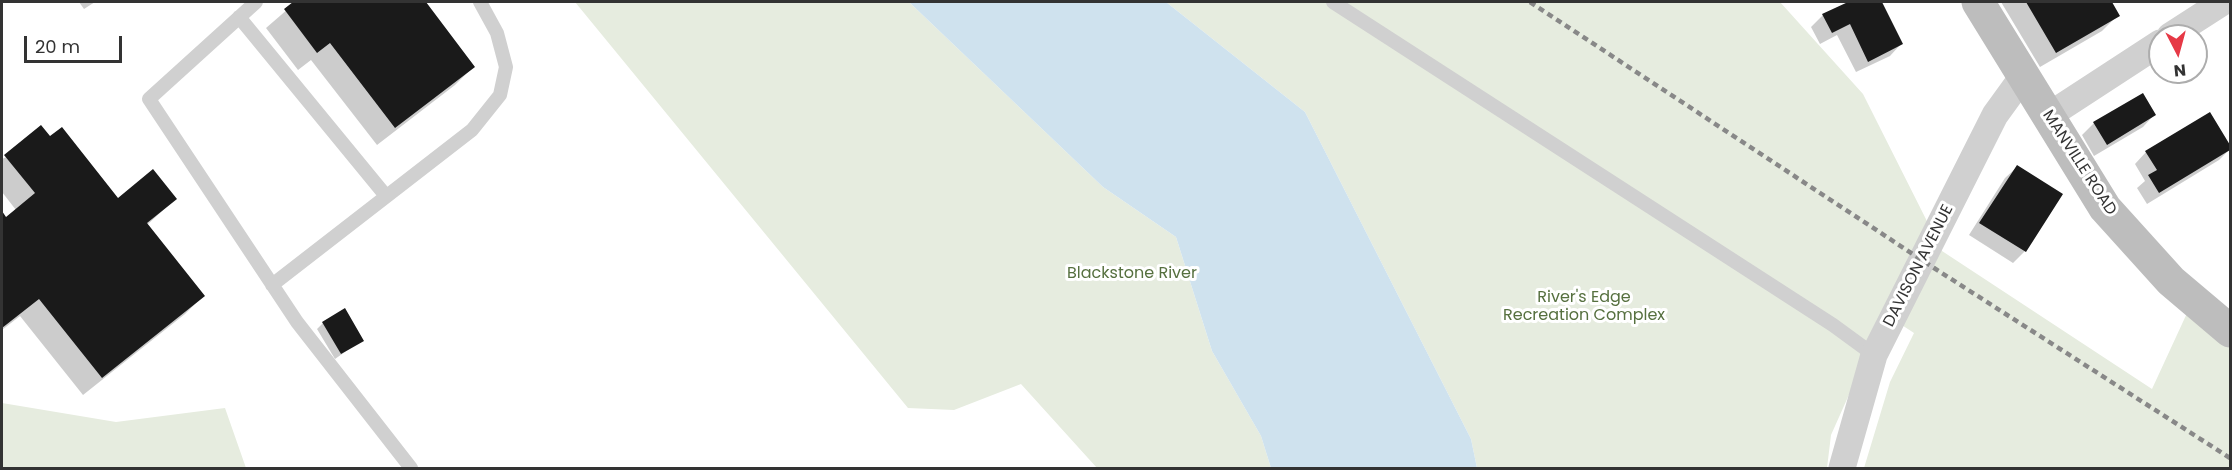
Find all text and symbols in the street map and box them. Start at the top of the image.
scale bar [27,24,124,62]
north arrow [2148,24,2208,84]
text: 20 m [35,34,80,59]
text: N [2173,58,2187,82]
street label: MANVILLE ROAD [2038,107,2120,219]
street label: DAVISON AVENUE [1880,202,1958,330]
park label: Blackstone River [1067,264,1197,284]
park label: River's Edge Recreation Complex [1503,288,1665,326]

